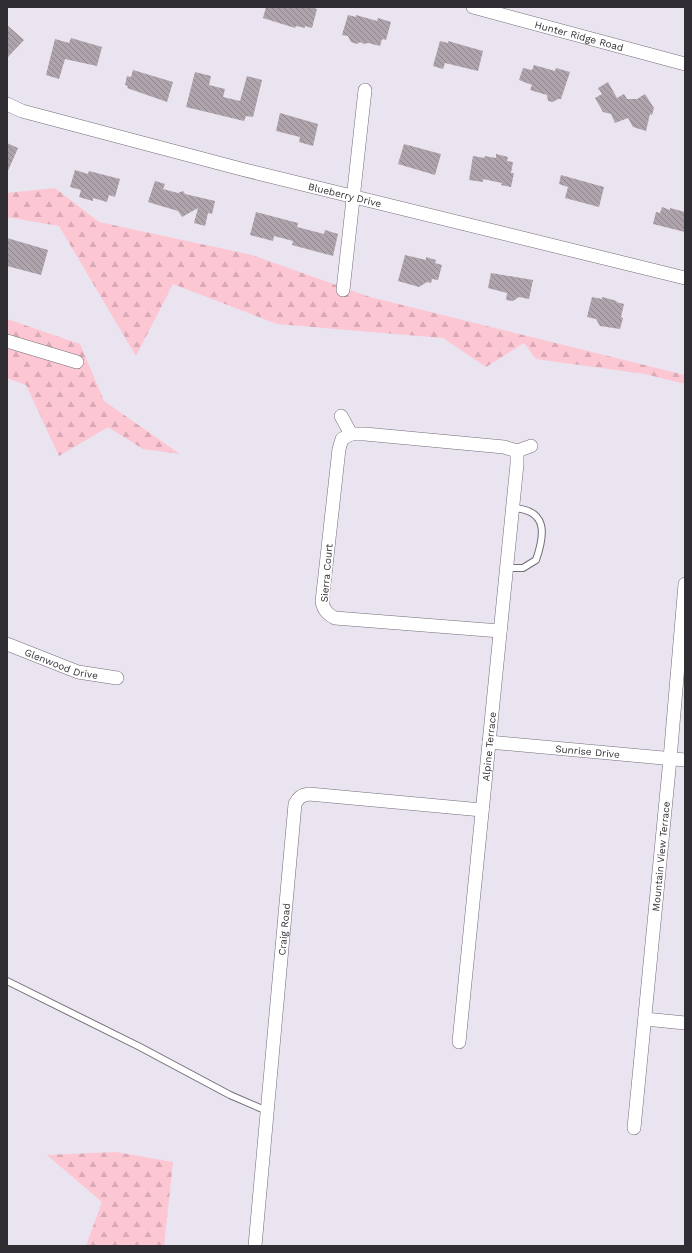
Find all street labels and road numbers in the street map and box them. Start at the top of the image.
street label: Hunter Ridge Road [534,19,625,53]
street label: Blueberry Drive [307,181,383,209]
street label: Sierra Court [318,543,335,603]
street label: Glenwood Drive [23,646,99,681]
street label: Alpine Terrace [480,711,498,782]
street label: Sunrise Drive [555,743,621,760]
street label: Mountain View Terrace [650,801,672,912]
street label: Craig Road [276,903,292,956]

